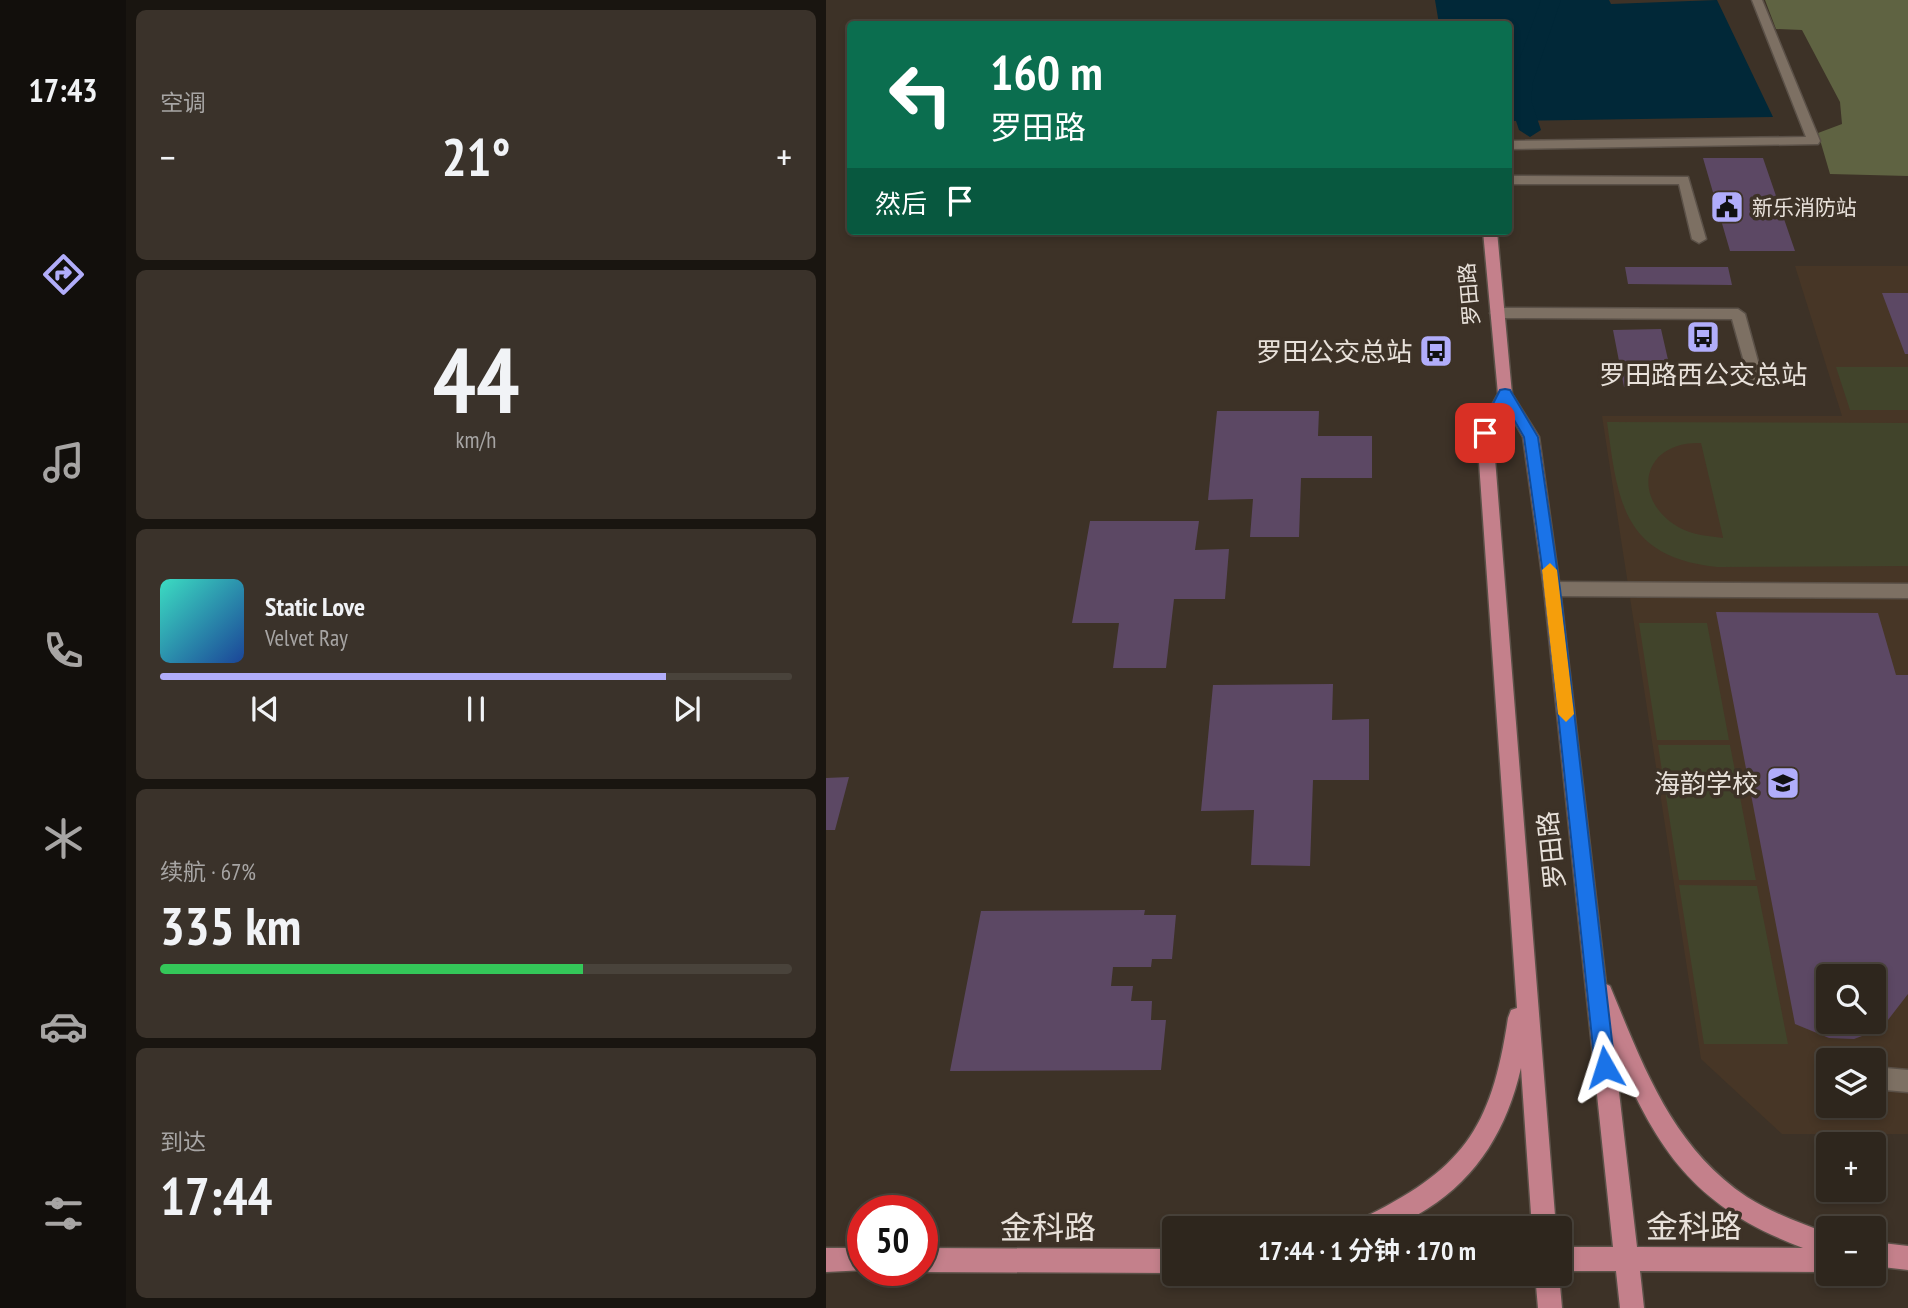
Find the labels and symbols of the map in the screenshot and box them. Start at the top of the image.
public building icon: 新乐消防站 [1708,188,1746,226]
place label: 新乐消防站 [1752,194,1857,221]
street label: 罗田路 [1453,261,1485,327]
bus stop icon: 罗田路西公交总站 [1684,318,1722,356]
bus stop icon: 罗田公交总站 [1417,332,1455,370]
place label: 罗田公交总站 [1256,335,1412,368]
place label: 罗田路西公交总站 [1599,358,1807,391]
pin [1455,403,1515,463]
school or university icon: 海韵学校 [1764,764,1802,802]
place label: 海韵学校 [1654,767,1758,800]
street label: 罗田路 [1531,809,1571,891]
position arrow [1568,1030,1642,1104]
speed limit sign: 50 [847,1195,938,1286]
street label: 金科路 [1646,1205,1742,1247]
street label: 金科路 [1000,1206,1096,1248]

